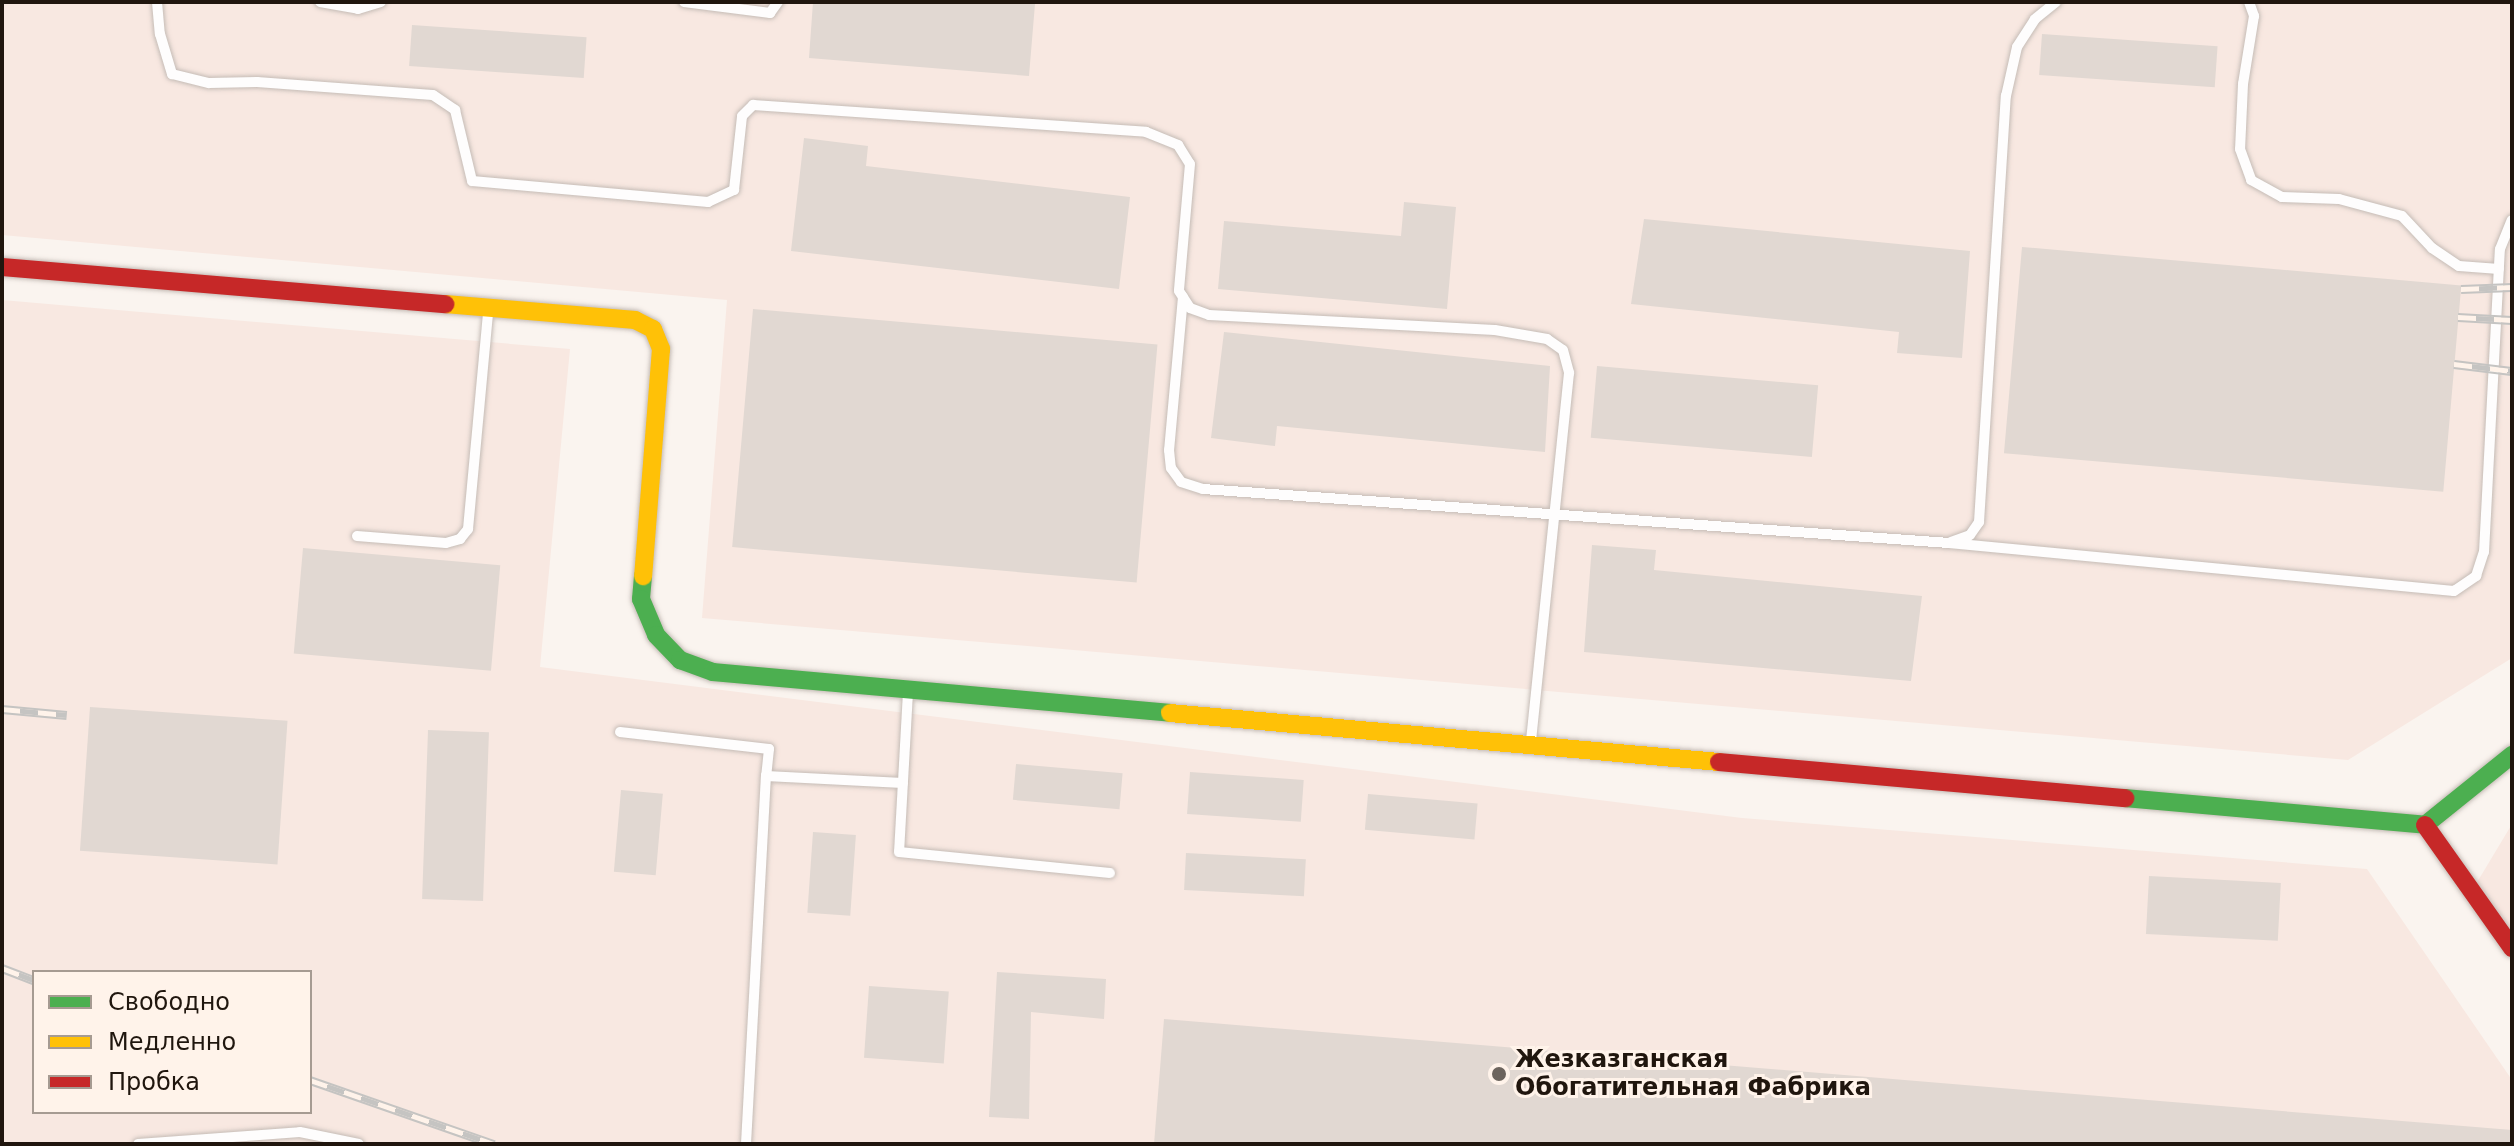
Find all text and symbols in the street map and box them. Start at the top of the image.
legend [32,970,312,1114]
text: Свободно [108,988,230,1016]
text: Медленно [108,1028,236,1056]
place label: Жезказганская Обогатительная Фабрика [1515,1046,1871,1102]
marker: Жезказганская Обогатительная Фабрика [1490,1065,1508,1083]
text: Пробка [108,1068,200,1096]

